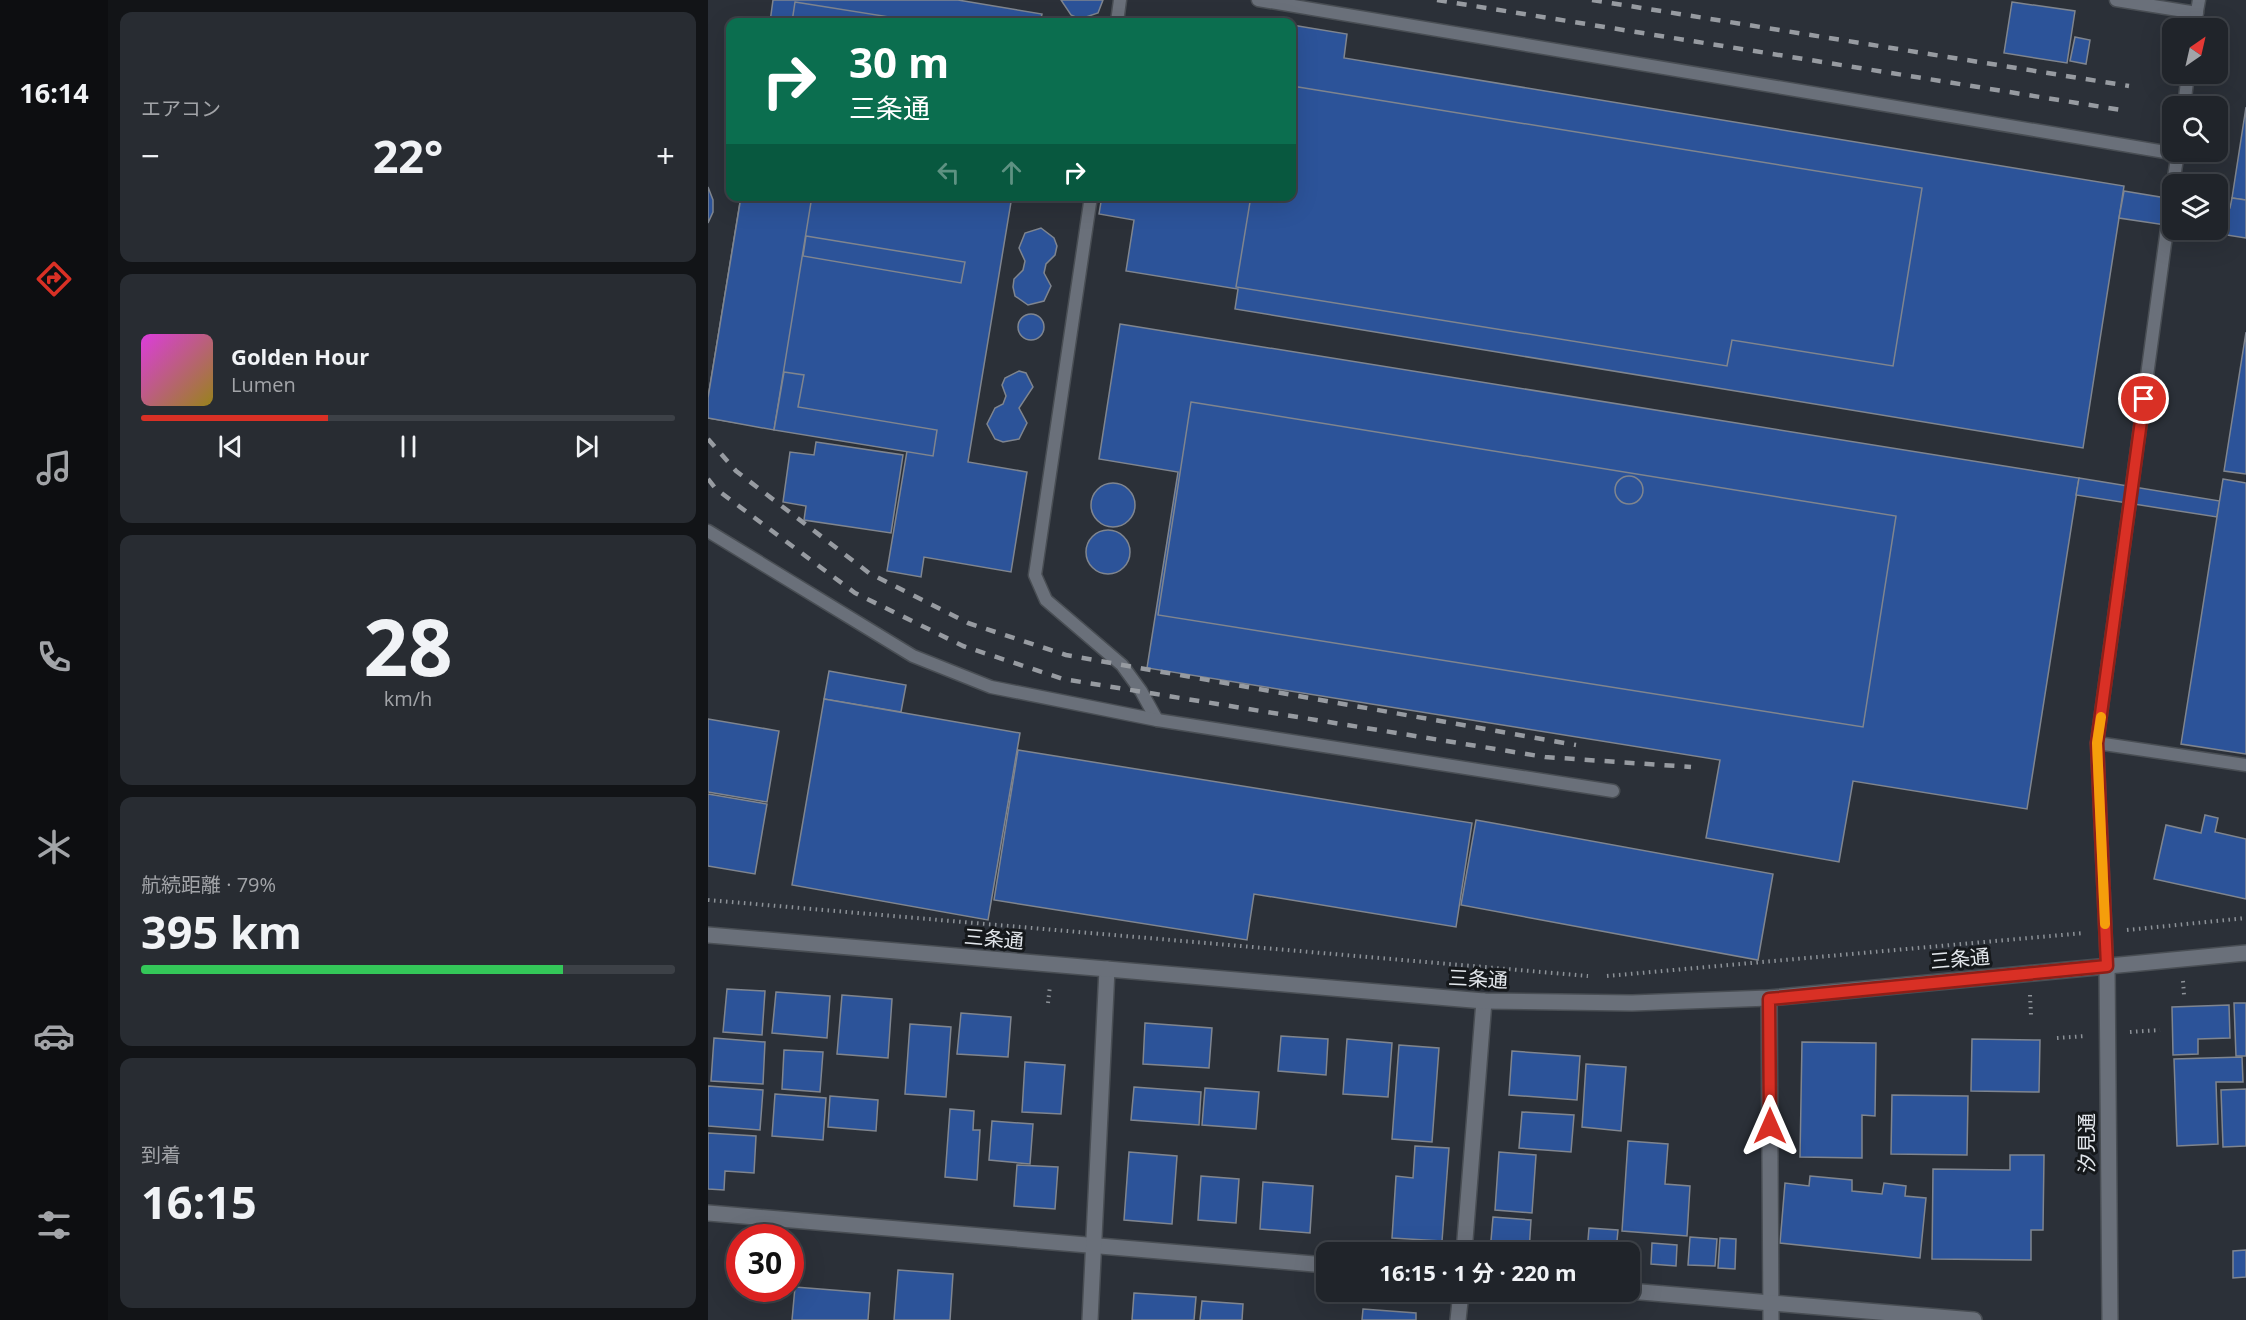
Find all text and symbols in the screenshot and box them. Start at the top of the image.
north arrow [2162,18,2228,84]
map controls [2162,18,2228,240]
text: 30 m [849,33,949,90]
icon: right [750,42,828,120]
text: 16:14 [19,74,89,111]
text: 三条通 [849,89,930,126]
text: エアコン [141,95,221,122]
button: search [2162,96,2228,162]
text: 22° [373,125,443,186]
text: − [141,133,160,178]
text: + [656,133,675,178]
icon: left [932,156,965,189]
icon: ahead [995,156,1028,189]
icon: right [1058,156,1091,189]
button: layers [2162,174,2228,240]
icon: directions [33,258,75,300]
text: Golden Hour [231,341,369,371]
text: Lumen [231,371,296,398]
pin [2118,373,2169,424]
icon: arrive [2127,382,2160,415]
icon: previous [214,430,247,463]
icon: pause [392,430,425,463]
icon: next [570,430,603,463]
icon: music [33,447,75,489]
text: 28 [363,593,453,699]
icon: phone [33,636,75,678]
text: km/h [384,685,432,712]
icon: climate [33,826,75,868]
text: 航続距離 · 79% [141,871,276,898]
text: 395 km [141,901,302,962]
street label: 三条通 [963,922,1025,955]
street label: 三条通 [1929,942,1991,975]
street label: 三条通 [1447,963,1509,994]
icon: car [33,1015,75,1057]
position arrow [1738,1094,1802,1158]
street label: 汐見通 [2073,1113,2100,1173]
text: 到着 [141,1141,181,1168]
text: 16:15 [141,1171,257,1232]
icon: filters [33,1204,75,1246]
speed limit sign: 30 [726,1224,804,1302]
text: 16:15 · 1 分 · 220 m [1379,1257,1577,1287]

